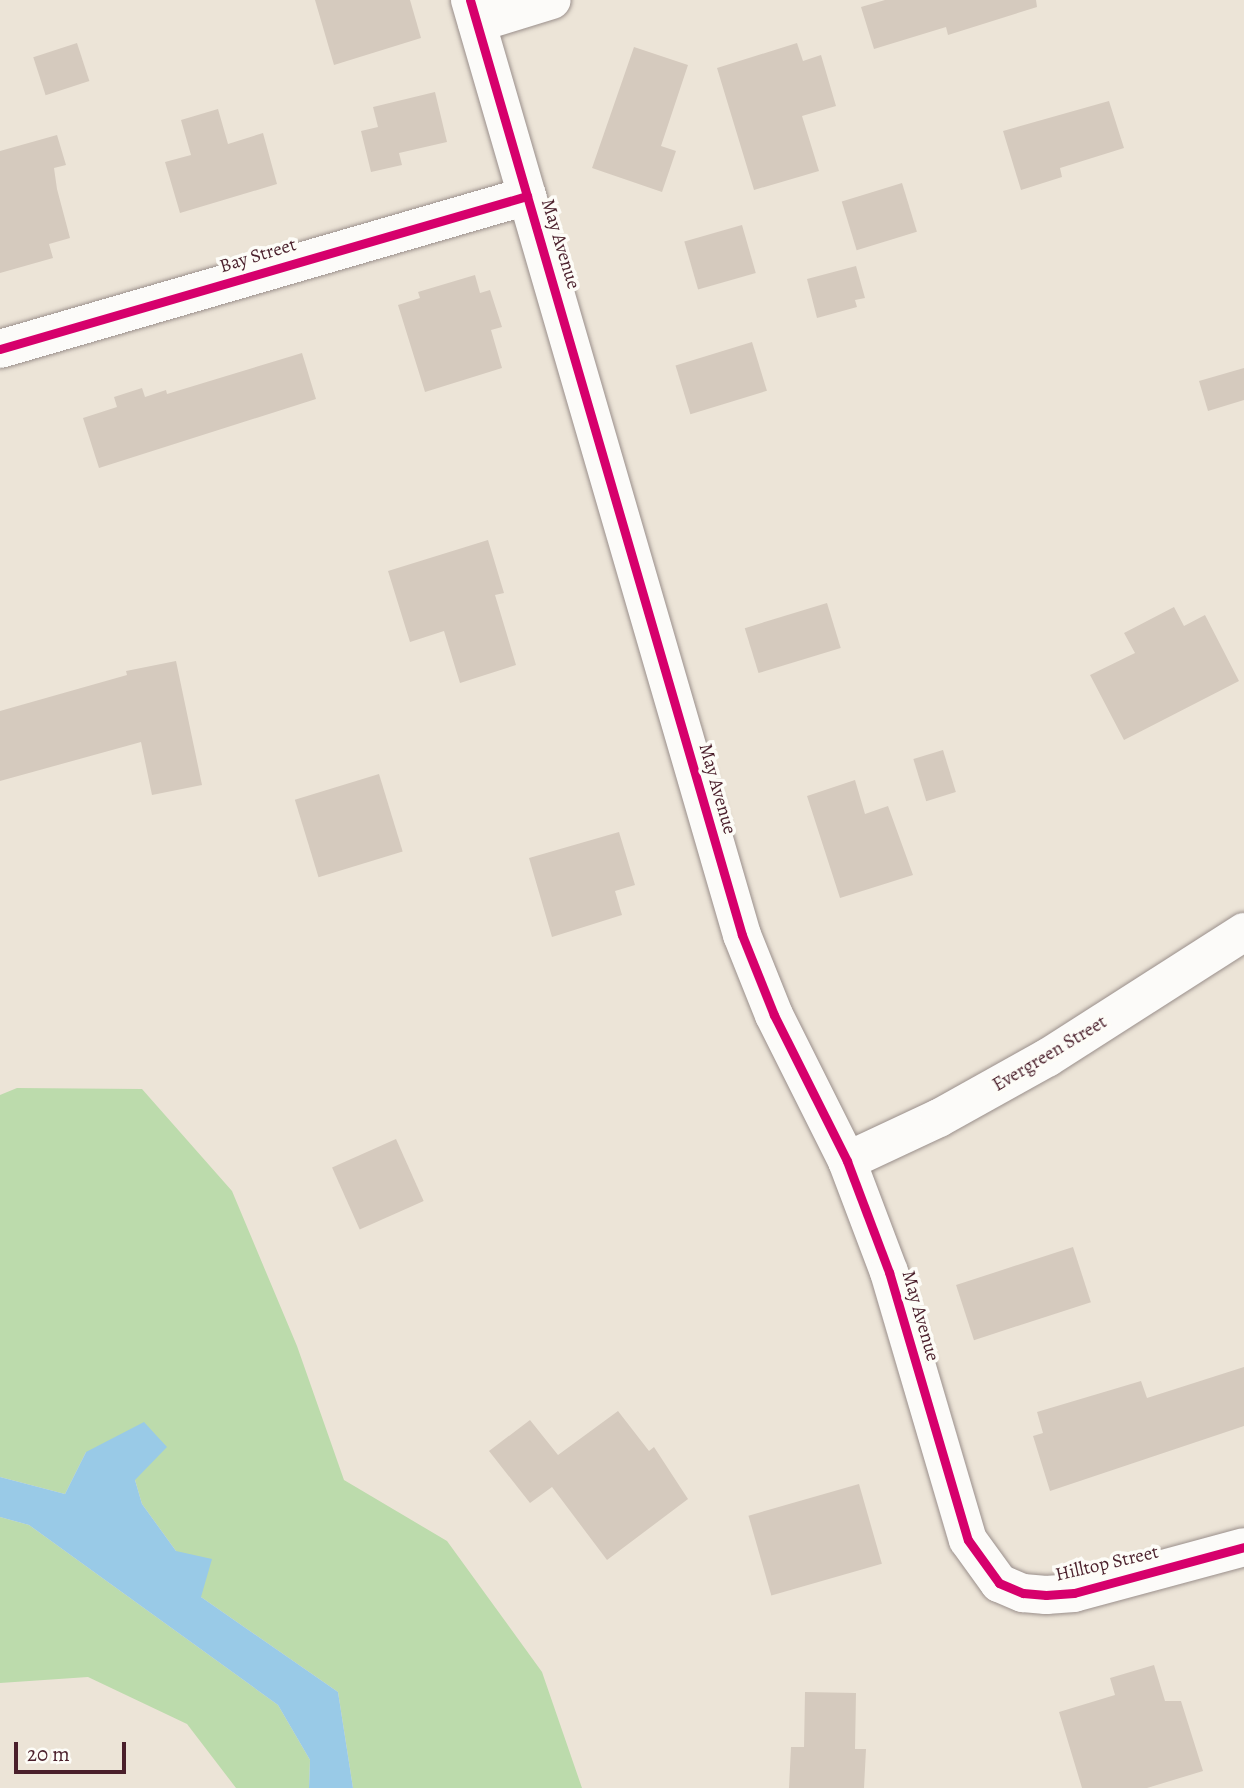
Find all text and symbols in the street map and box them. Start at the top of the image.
street label: May Avenue [535,196,585,292]
street label: Bay Street [217,234,299,278]
street label: May Avenue [693,741,741,837]
street label: Evergreen Street [989,1011,1111,1097]
street label: May Avenue [896,1268,944,1364]
street label: Hilltop Street [1053,1541,1161,1587]
scale bar [18,1728,130,1772]
text: 20 m [27,1740,70,1768]

